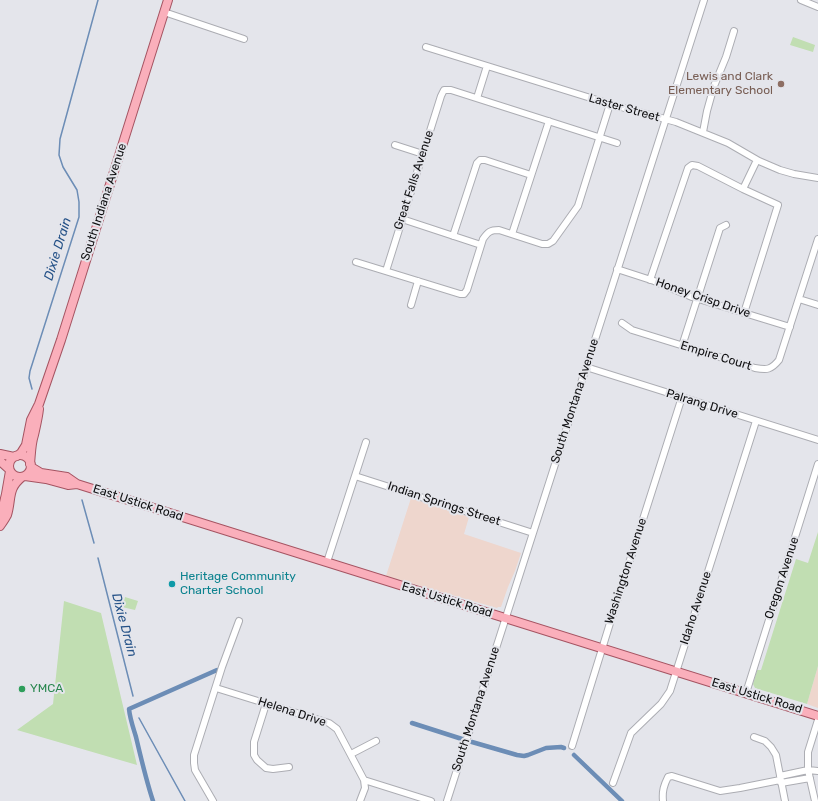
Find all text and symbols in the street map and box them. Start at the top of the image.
place label: Lewis and Clark Elementary School [668,70,773,98]
marker: Lewis and Clark Elementary School [776,79,786,89]
street label: Laster Street [587,91,661,125]
street label: Great Falls Avenue [391,128,437,232]
street label: South Indiana Avenue [78,141,130,263]
water label: Dixie Drain [41,215,75,283]
street label: Honey Crisp Drive [654,275,752,321]
street label: South Montana Avenue [548,337,602,465]
street label: Empire Court [679,338,753,374]
street label: Palrang Drive [664,386,740,422]
street label: Indian Springs Street [386,479,502,529]
street label: East Ustick Road [91,482,185,524]
street label: Washington Avenue [602,516,650,626]
street label: Oregon Avenue [762,535,802,621]
place label: Heritage Community Charter School [180,570,296,598]
street label: Idaho Avenue [677,570,715,646]
marker: Heritage Community Charter School [167,579,177,589]
street label: East Ustick Road [400,579,494,621]
water label: Dixie Drain [108,591,140,659]
street label: South Montana Avenue [449,645,503,773]
street label: East Ustick Road [710,675,804,717]
place label: YMCA [30,682,63,696]
marker: YMCA [17,684,27,694]
street label: Helena Drive [256,694,328,730]

